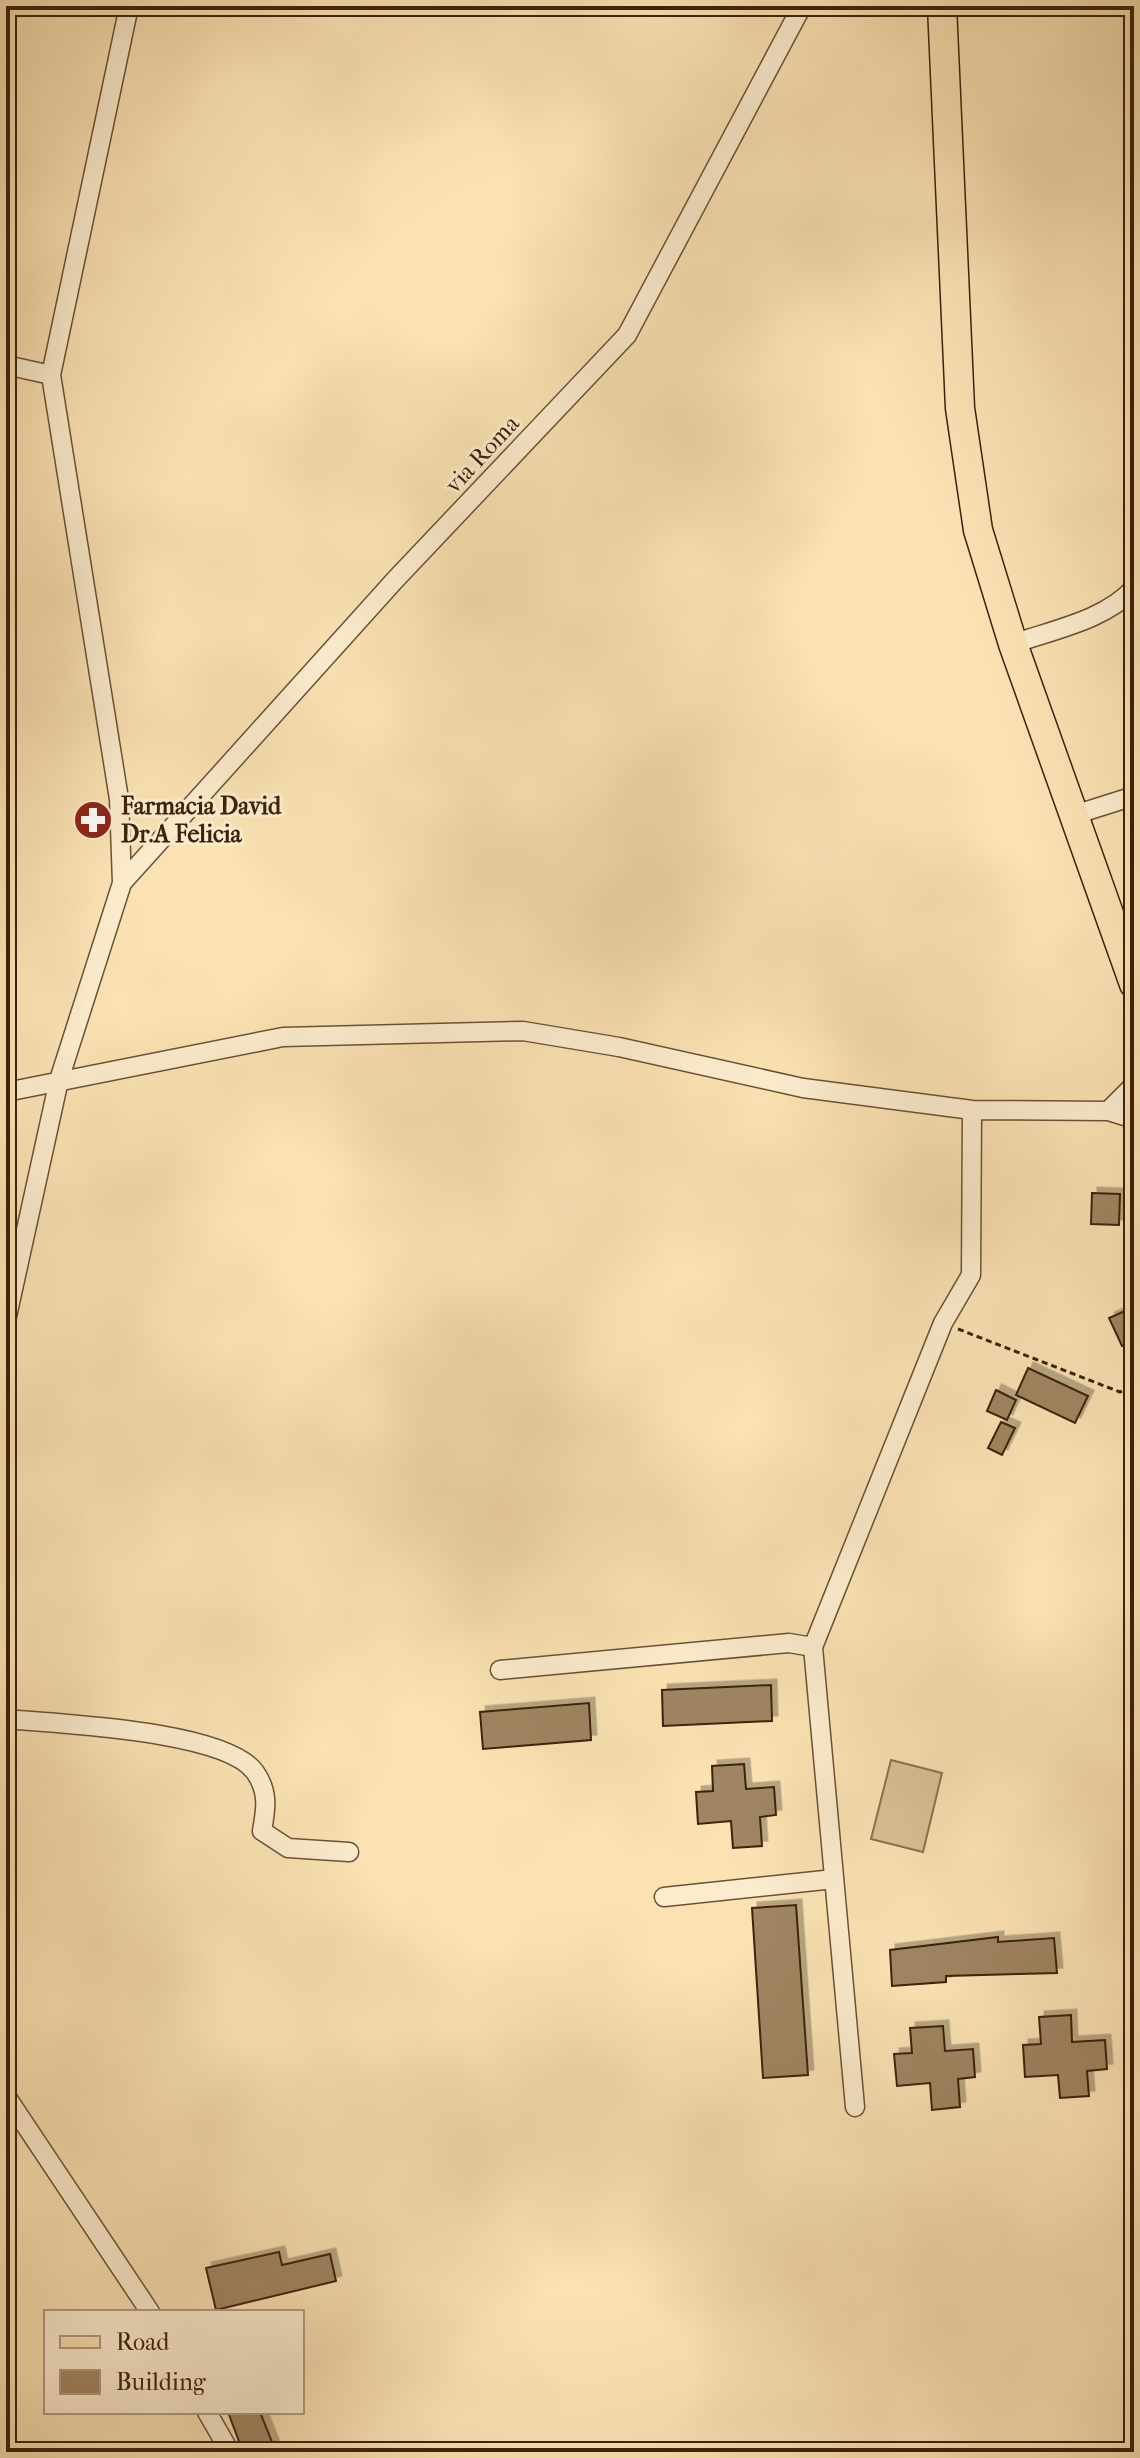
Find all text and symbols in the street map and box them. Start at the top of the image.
street label: via Roma [439,409,525,498]
place label: Farmacia David Dr.A Felicia [120,792,282,848]
pharmacy icon: Farmacia David Dr.A Felicia [72,799,114,841]
legend [44,2310,304,2414]
text: Road [116,2328,170,2356]
text: Building [116,2368,207,2396]

